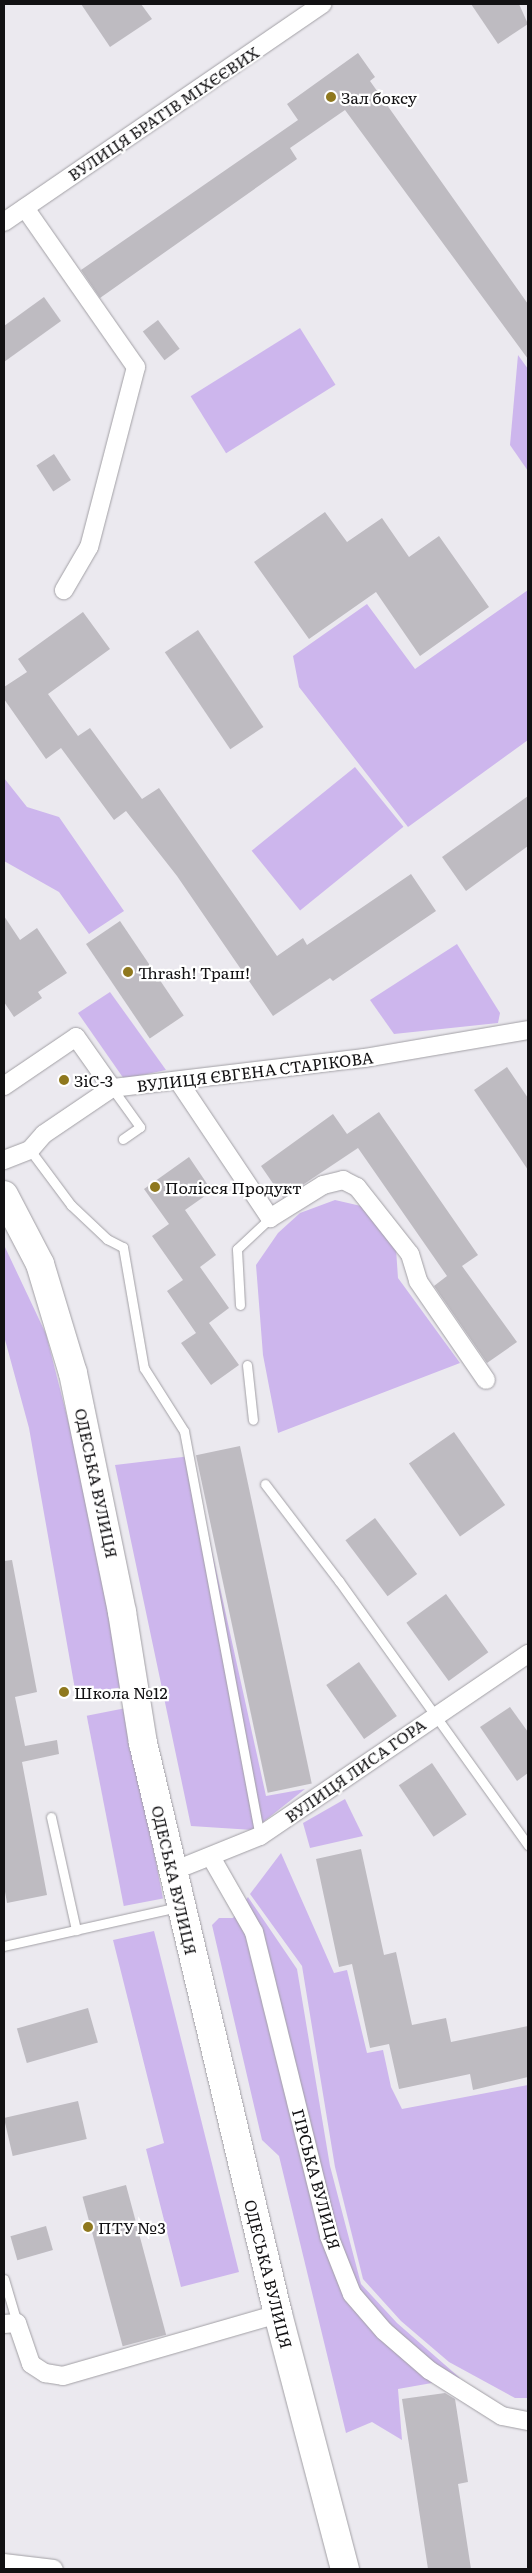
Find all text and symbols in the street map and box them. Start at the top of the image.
street label: ВУЛИЦЯ БРАТІВ МІХЄЄВИХ [64,42,262,184]
place label: Зал боксу [341,87,417,107]
marker: Зал боксу [325,91,337,103]
place label: Thrash! Траш! [138,962,250,982]
marker: Thrash! Траш! [122,966,134,978]
street label: ВУЛИЦЯ ЄВГЕНА СТАРІКОВА [136,1047,374,1095]
place label: ЗіС-3 [74,1070,113,1090]
marker: ЗіС-3 [58,1074,70,1086]
place label: Полісся Продукт [165,1177,301,1197]
marker: Полісся Продукт [149,1181,161,1193]
street label: ОДЕСЬКА ВУЛИЦЯ [72,1406,122,1560]
place label: Школа №12 [74,1682,168,1702]
marker: Школа №12 [58,1686,70,1698]
street label: ВУЛИЦЯ ЛИСА ГОРА [281,1714,429,1826]
street label: ОДЕСЬКА ВУЛИЦЯ [148,1803,202,1957]
street label: ГІРСЬКА ВУЛИЦЯ [289,2106,345,2252]
street label: ОДЕСЬКА ВУЛИЦЯ [241,2198,297,2350]
place label: ПТУ №3 [98,2217,166,2237]
marker: ПТУ №3 [82,2221,94,2233]

